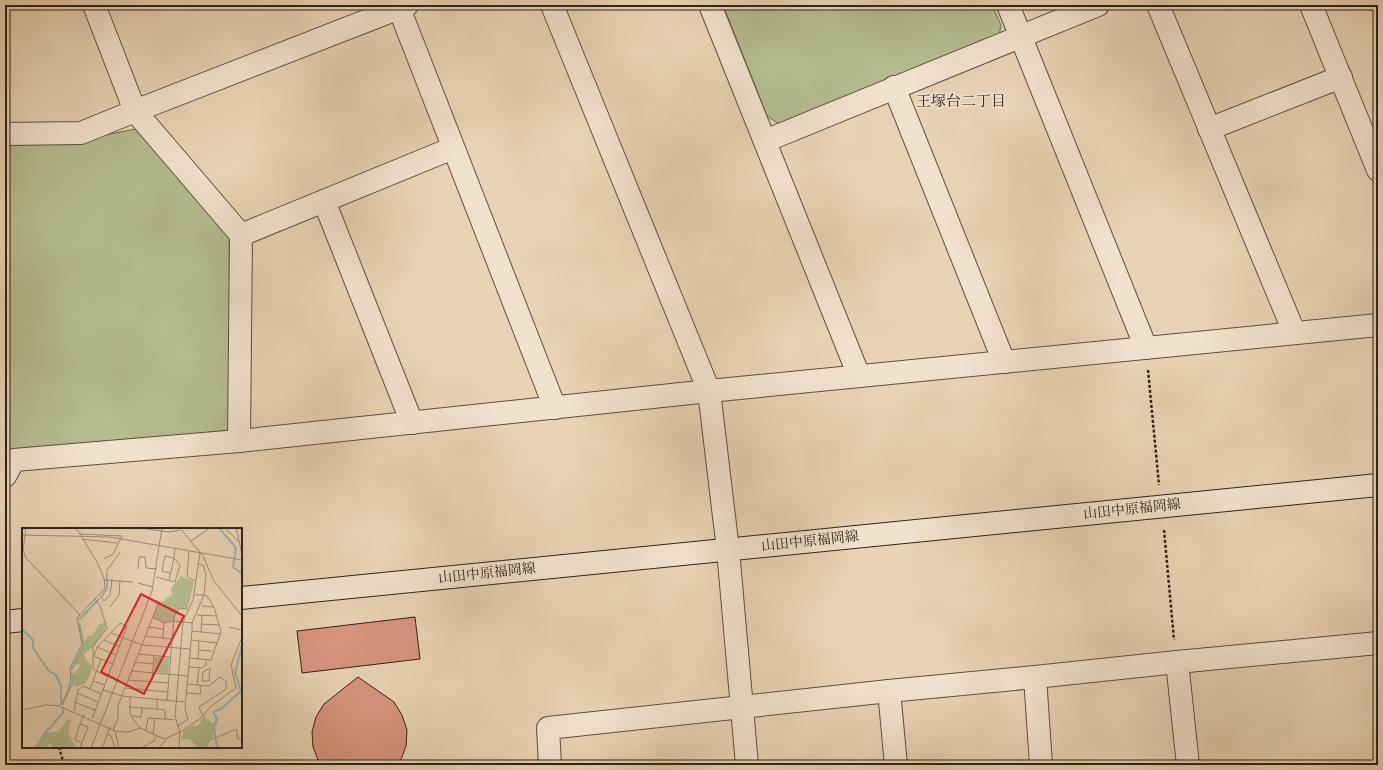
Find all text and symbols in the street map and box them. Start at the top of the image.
district label: 王塚台二丁目 [916,92,1006,113]
street label: 山田中原福岡線 [1082,495,1182,525]
street label: 山田中原福岡線 [760,527,860,557]
inset map [22,528,242,748]
street label: 山田中原福岡線 [437,559,537,589]

